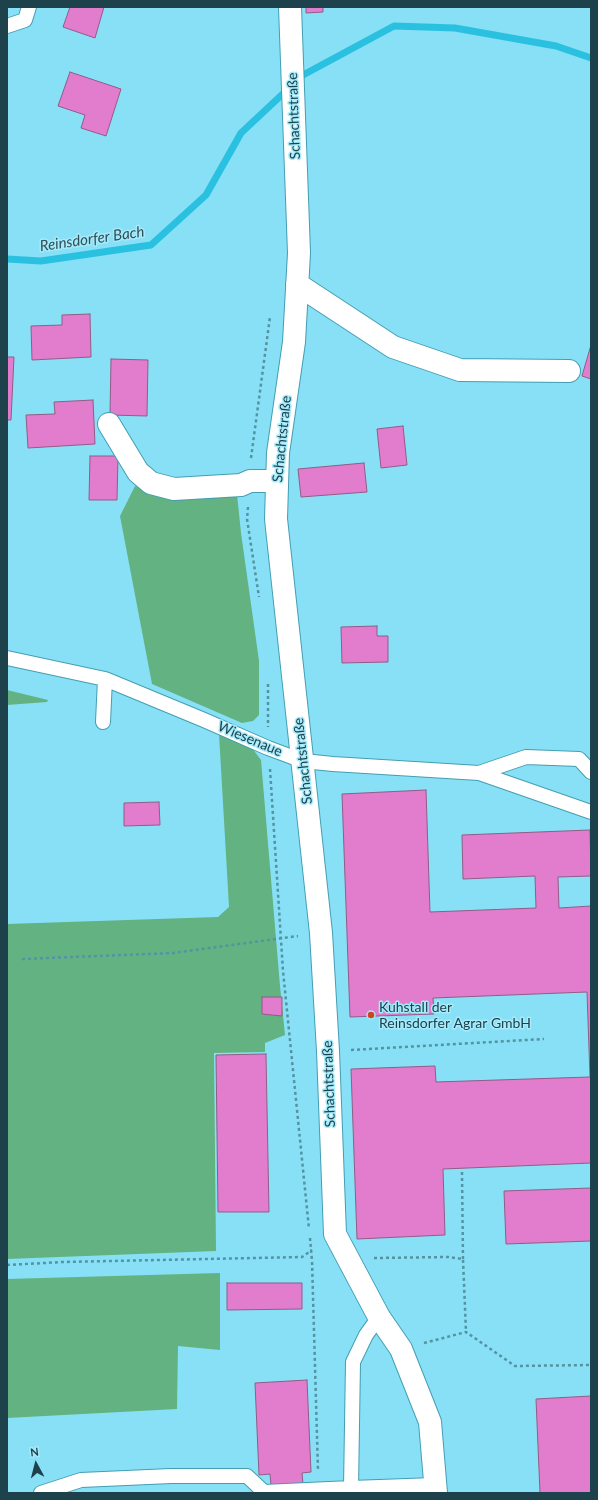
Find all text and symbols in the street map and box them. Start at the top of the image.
street label: Schachtstraße [284,72,304,160]
water label: Reinsdorfer Bach [39,223,145,255]
street label: Schachtstraße [269,395,295,483]
street label: Schachtstraße [290,717,316,805]
street label: Wiesenaue [215,718,285,760]
place label: Kuhstall der Reinsdorfer Agrar GmbH [379,999,531,1032]
marker: Kuhstall der Reinsdorfer Agrar GmbH [366,1010,376,1020]
street label: Schachtstraße [319,1040,339,1128]
north arrow [16,1444,56,1484]
text: N [29,1445,39,1459]

